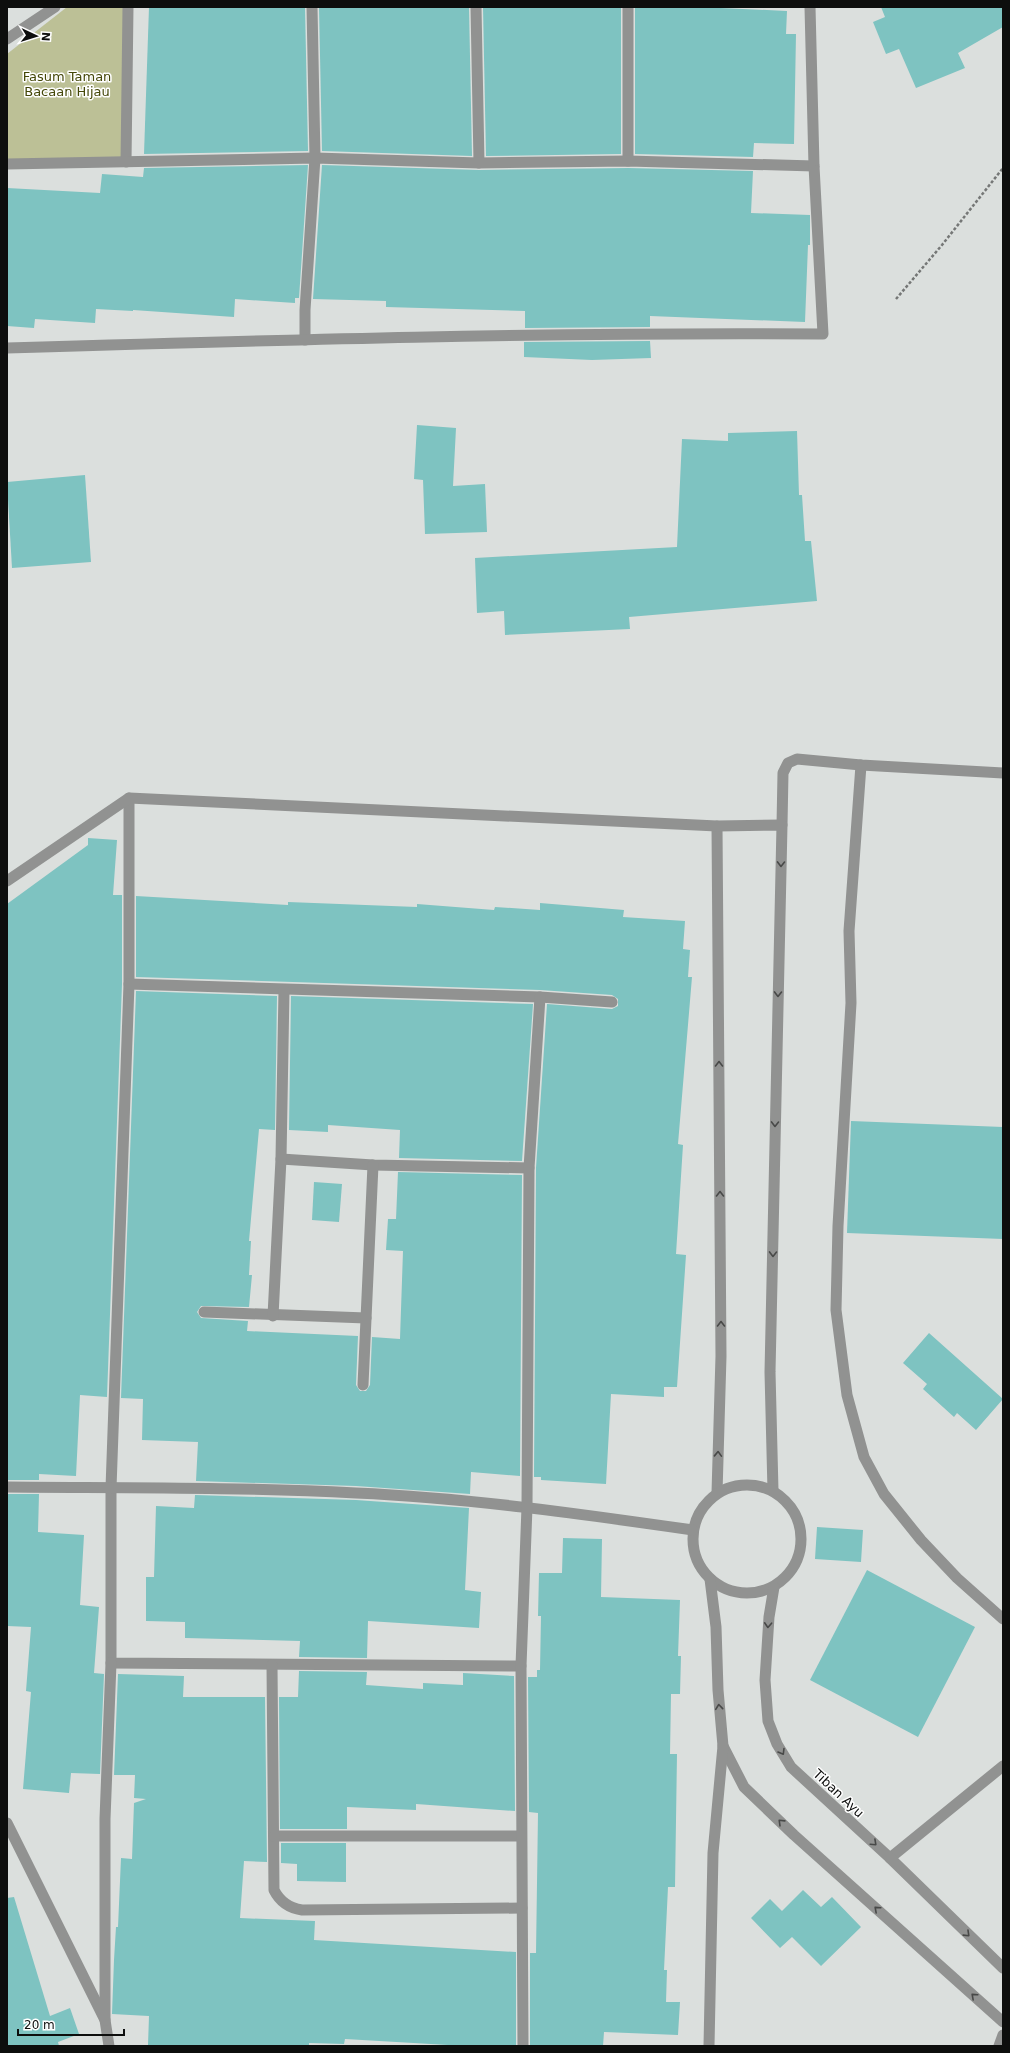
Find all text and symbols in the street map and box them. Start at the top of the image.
north arrow [16,16,56,56]
text: N [39,32,52,42]
park label: Fasum Taman Bacaan Hijau [23,69,111,99]
one-way arrow [777,861,785,867]
one-way arrow [774,991,782,997]
one-way arrow [714,1061,723,1067]
one-way arrow [771,1121,780,1127]
one-way arrow [716,1191,724,1197]
one-way arrow [769,1251,777,1257]
one-way arrow [717,1321,725,1327]
one-way arrow [714,1451,722,1457]
one-way arrow [764,1622,773,1628]
one-way arrow [715,1704,724,1710]
one-way arrow [777,1748,785,1755]
street label: Tiban Ayu [810,1765,867,1821]
one-way arrow [778,1819,786,1827]
one-way arrow [869,1839,877,1846]
one-way arrow [874,1906,882,1914]
one-way arrow [962,1929,970,1936]
one-way arrow [971,1993,979,2000]
scale bar [18,2011,124,2037]
text: 20 m [24,2018,55,2032]

